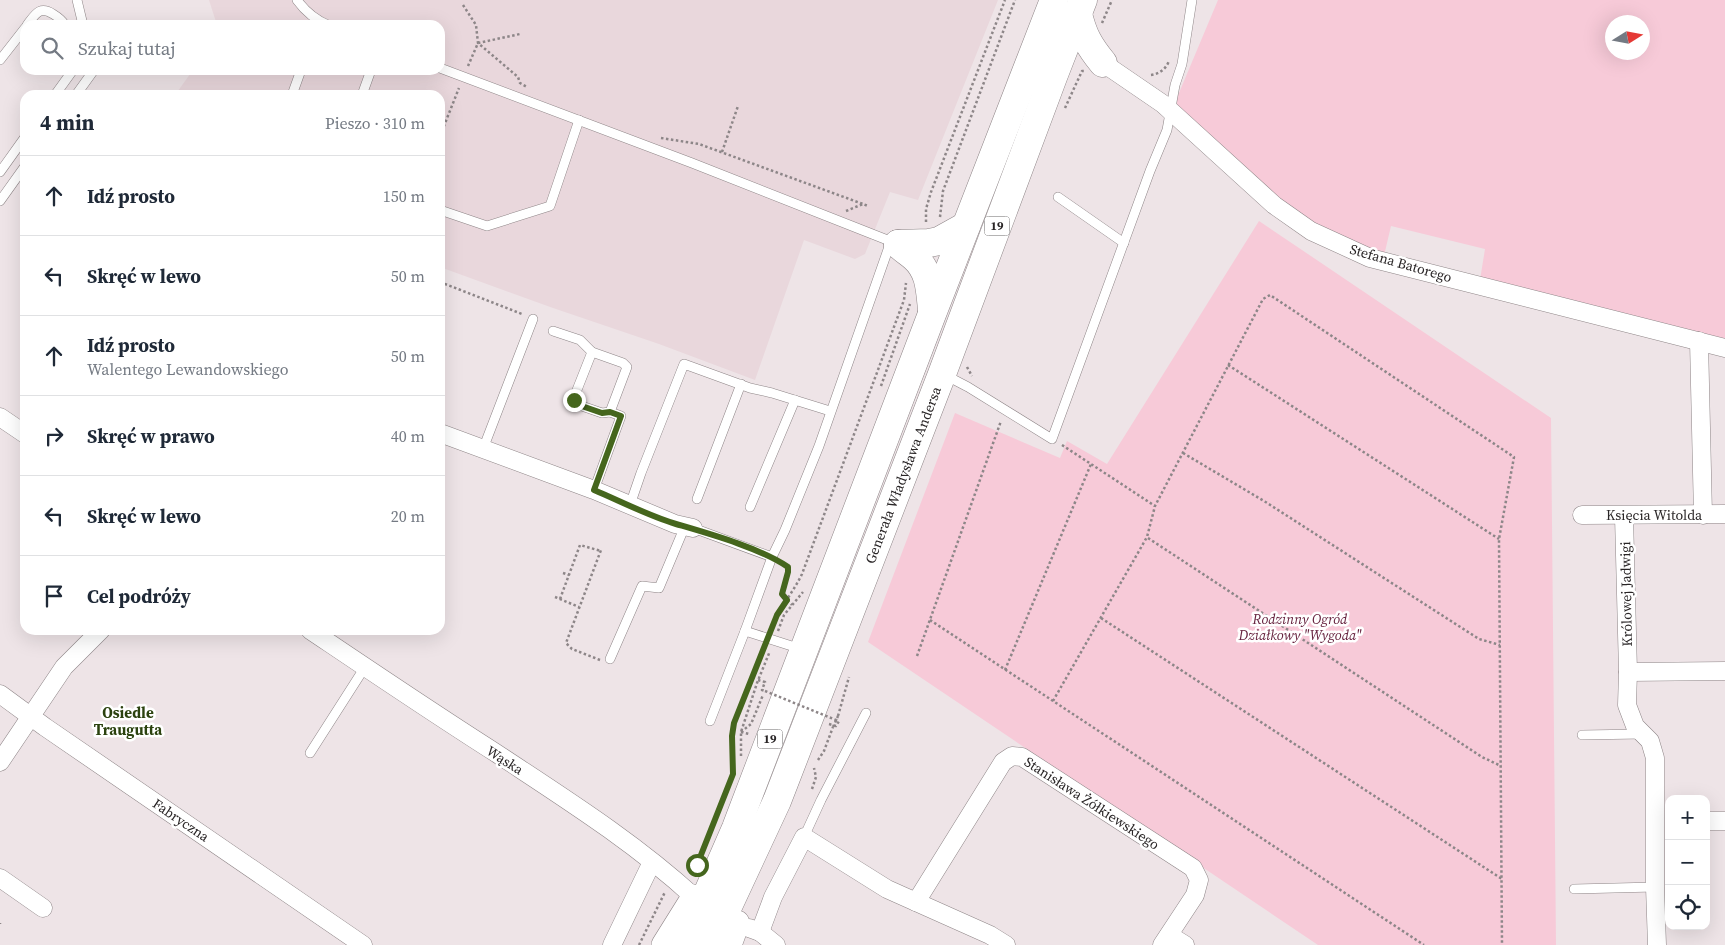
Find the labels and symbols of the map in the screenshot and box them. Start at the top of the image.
north arrow [1605,15,1650,60]
road number: 19 [984,217,1010,236]
street label: Stefana Batorego [1348,239,1455,287]
street label: Generała Władysława Andersa [860,383,946,566]
route end [563,389,586,412]
street label: Księcia Witolda [1606,505,1703,525]
street label: Królowej Jadwigi [1615,541,1637,647]
park label: Rodzinny Ogród Działkowy "Wygoda" [1237,609,1362,645]
district label: Osiedle Traugutta [94,702,163,740]
road number: 19 [758,730,782,749]
street label: Wąska [483,741,528,780]
street label: Stanisława Żółkiewskiego [1021,752,1164,854]
street label: Fabryczna [149,794,214,847]
route start [686,854,709,877]

